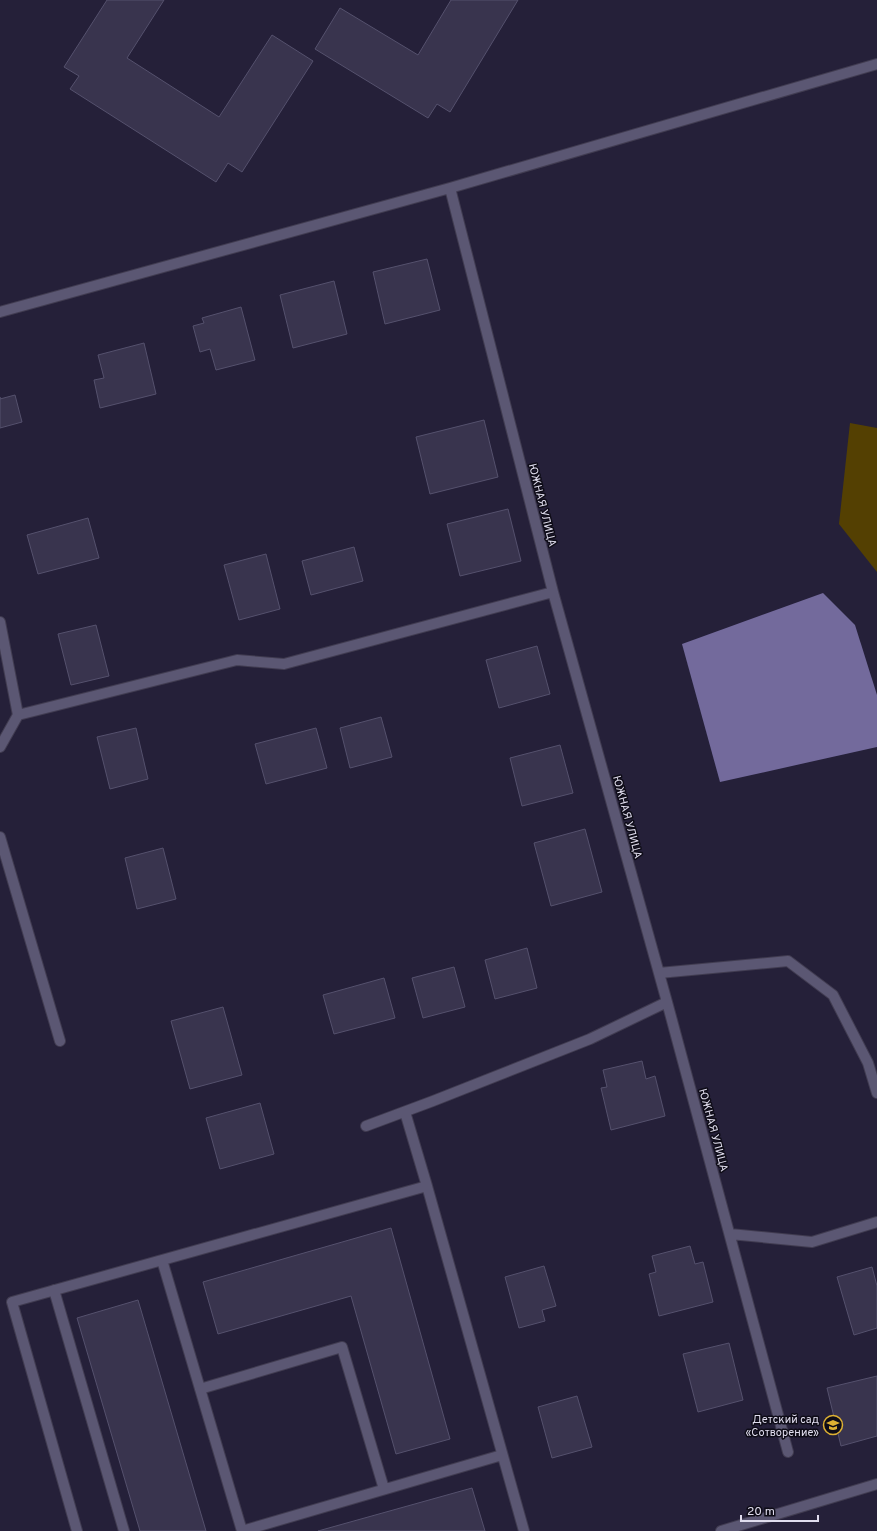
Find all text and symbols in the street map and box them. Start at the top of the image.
street label: ЮЖНАЯ УЛИЦА [525,462,559,548]
street label: ЮЖНАЯ УЛИЦА [609,774,645,860]
street label: ЮЖНАЯ УЛИЦА [695,1087,731,1173]
place label: Детский сад «Сотворение» [745,1413,819,1440]
school or university icon: Детский сад «Сотворение» [822,1414,844,1436]
scale bar [741,1497,818,1523]
text: 20 m [747,1504,775,1520]

